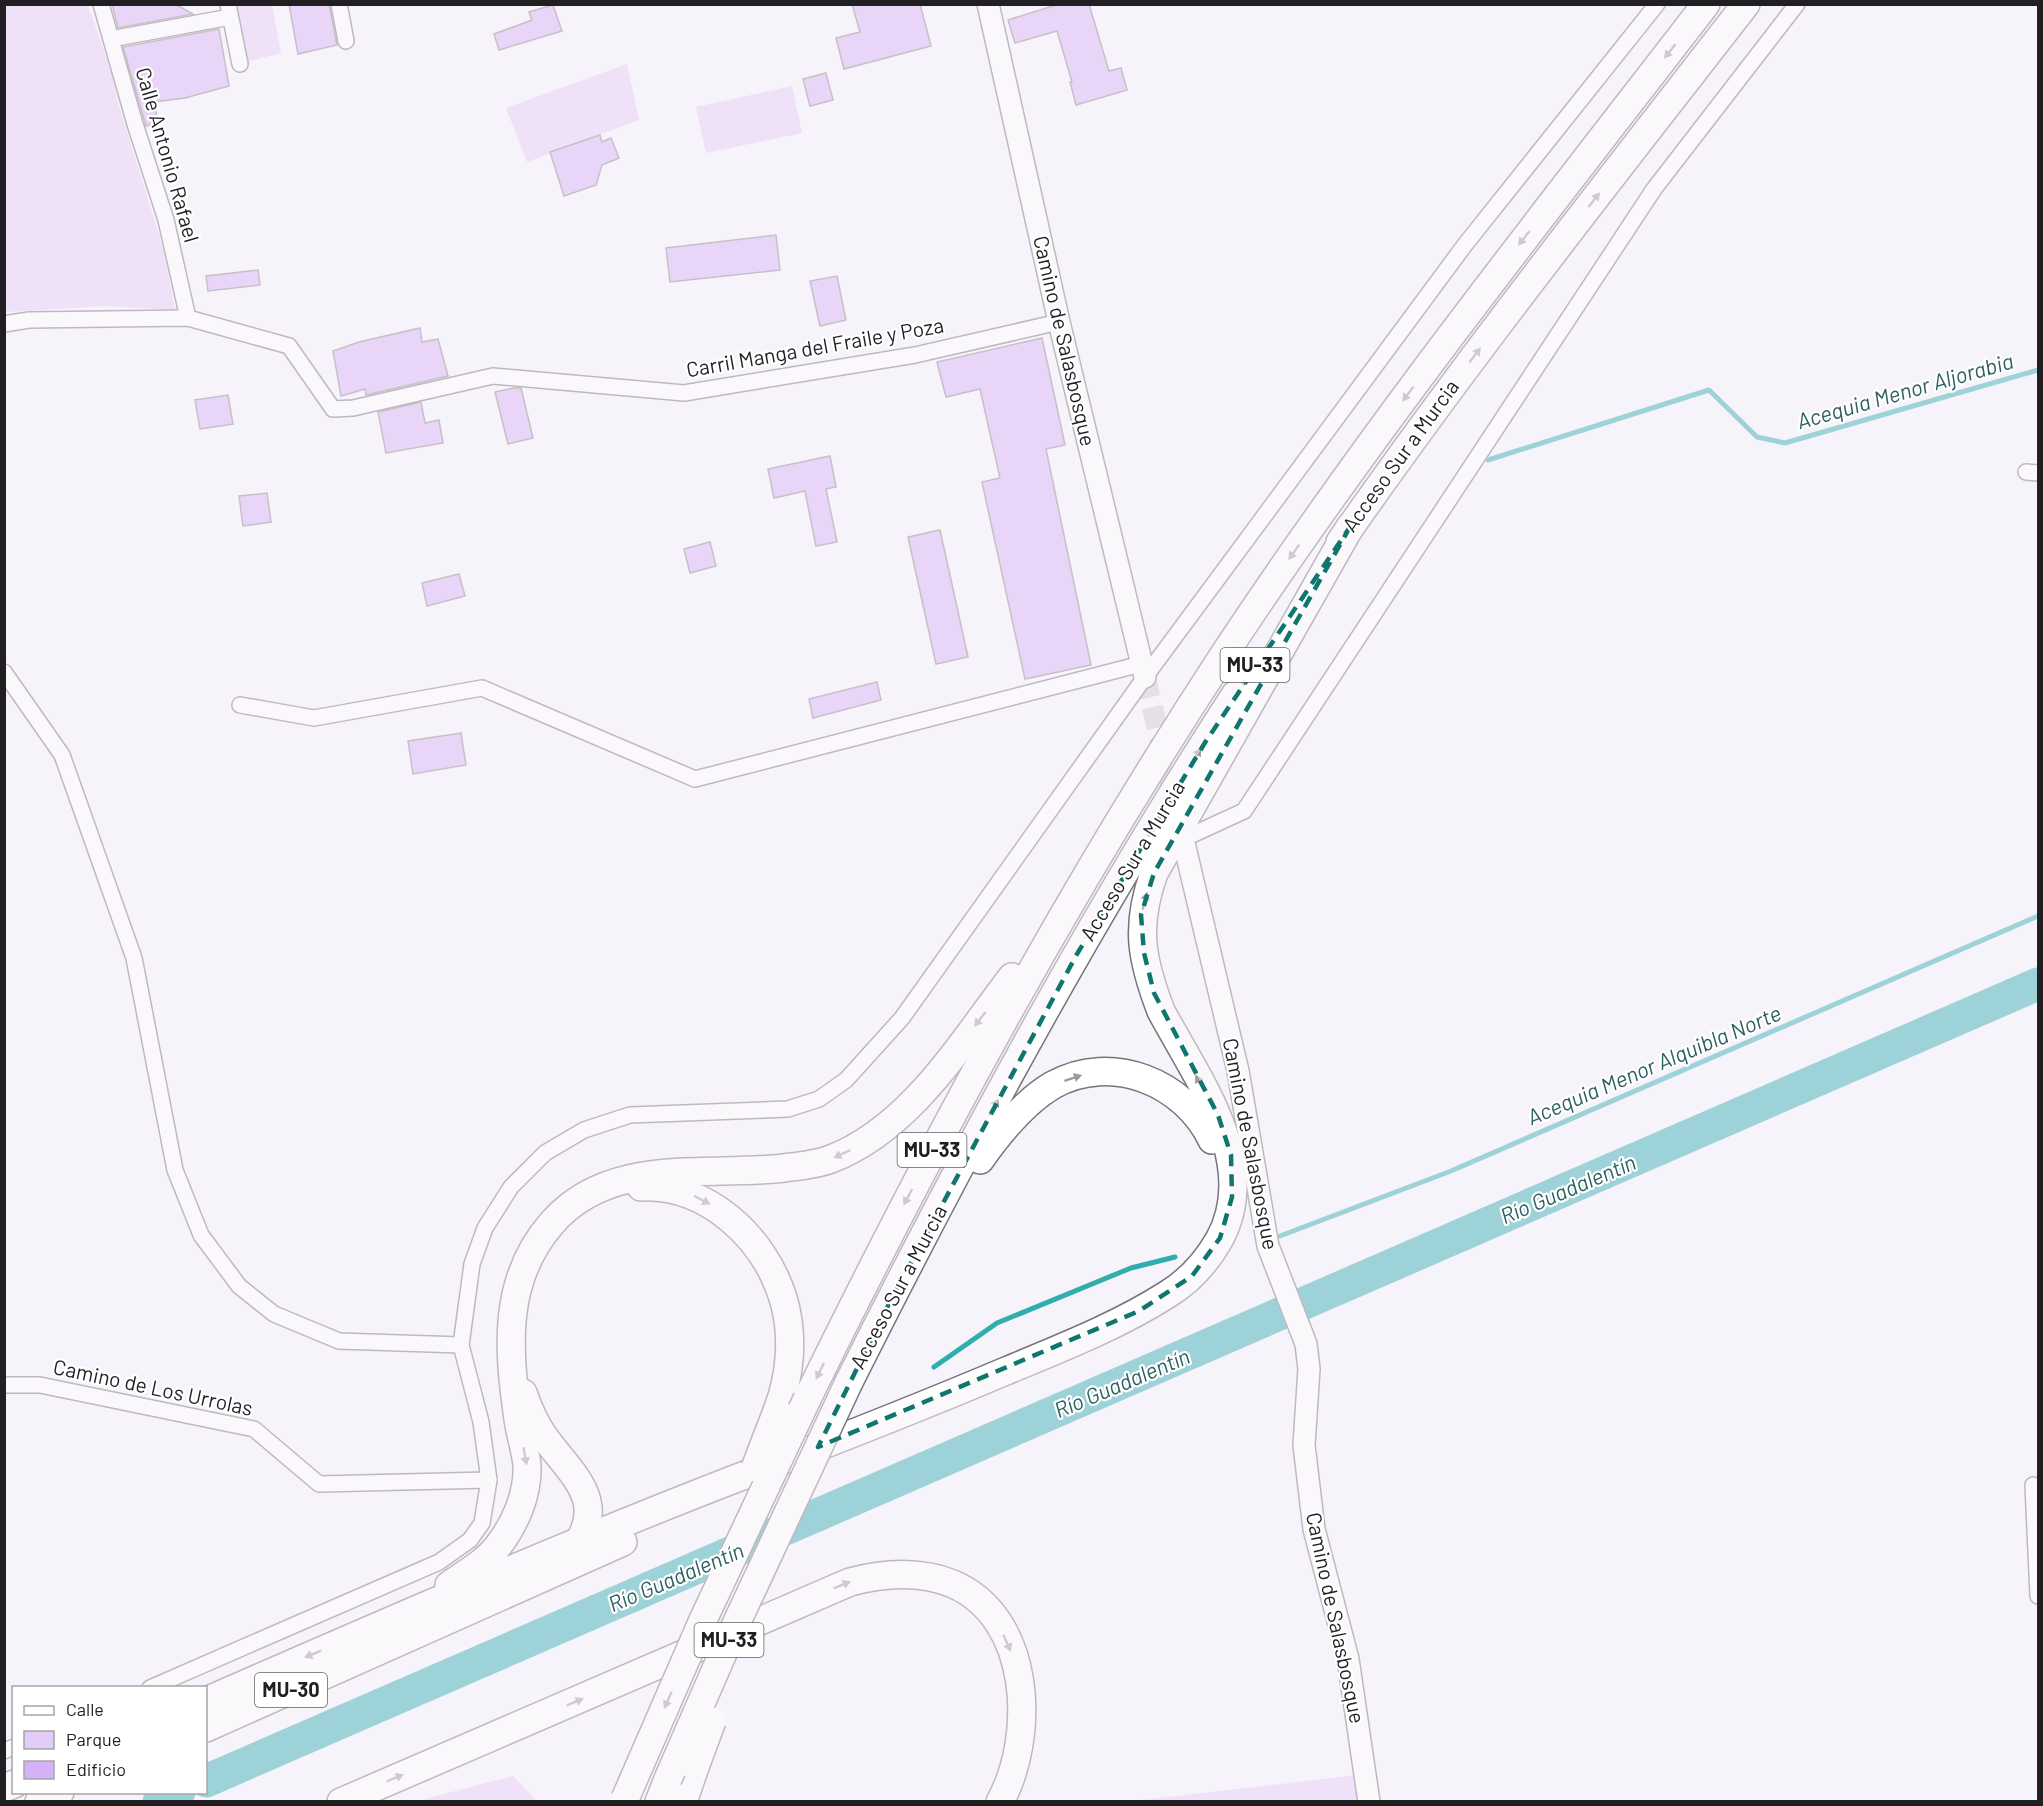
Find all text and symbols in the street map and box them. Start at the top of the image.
one-way arrow [1664,43,1677,59]
street label: Calle Antonio Rafael [131,64,205,245]
one-way arrow [1588,192,1601,208]
one-way arrow [1519,230,1531,245]
street label: Camino de Salasbosque [1029,233,1102,448]
street label: Carril Manga del Fraile y Poza [684,312,945,381]
one-way arrow [1469,347,1481,362]
water label: Acequia Menor Aljorabia [1793,347,2016,433]
street label: Acceso Sur a Murcia [1336,374,1463,536]
one-way arrow [1402,386,1414,401]
one-way arrow [1288,544,1300,560]
road number: MU-33 [1220,648,1290,682]
one-way arrow [1191,748,1202,764]
street label: Acceso Sur a Murcia [1074,776,1189,945]
one-way arrow [1140,892,1150,910]
water label: Acequia Menor Alquibla Norte [1523,999,1784,1129]
one-way arrow [974,1011,986,1027]
street label: Camino de Salasbosque [1219,1036,1284,1252]
one-way arrow [1064,1073,1082,1082]
one-way arrow [1195,1074,1205,1091]
one-way arrow [989,1098,999,1115]
road number: MU-33 [898,1133,966,1167]
water label: Río Guadalentín [1496,1148,1639,1228]
one-way arrow [834,1150,851,1159]
one-way arrow [903,1188,913,1205]
one-way arrow [694,1195,711,1205]
street label: Acceso Sur a Murcia [844,1200,951,1373]
water label: Río Guadalentín [1050,1342,1193,1422]
street label: Camino de Los Urrolas [51,1353,255,1420]
one-way arrow [816,1362,826,1380]
one-way arrow [521,1446,530,1465]
street label: Camino de Salasbosque [1302,1510,1371,1726]
water label: Río Guadalentín [604,1536,747,1616]
one-way arrow [834,1580,852,1590]
road number: MU-33 [694,1623,764,1657]
one-way arrow [1003,1634,1012,1651]
one-way arrow [304,1649,322,1659]
road number: MU-30 [255,1673,327,1707]
legend [12,1686,207,1794]
one-way arrow [663,1691,673,1709]
one-way arrow [566,1697,584,1707]
text: Calle [66,1698,104,1720]
text: Parque [66,1728,121,1750]
text: Edificio [66,1758,126,1780]
one-way arrow [387,1774,404,1783]

